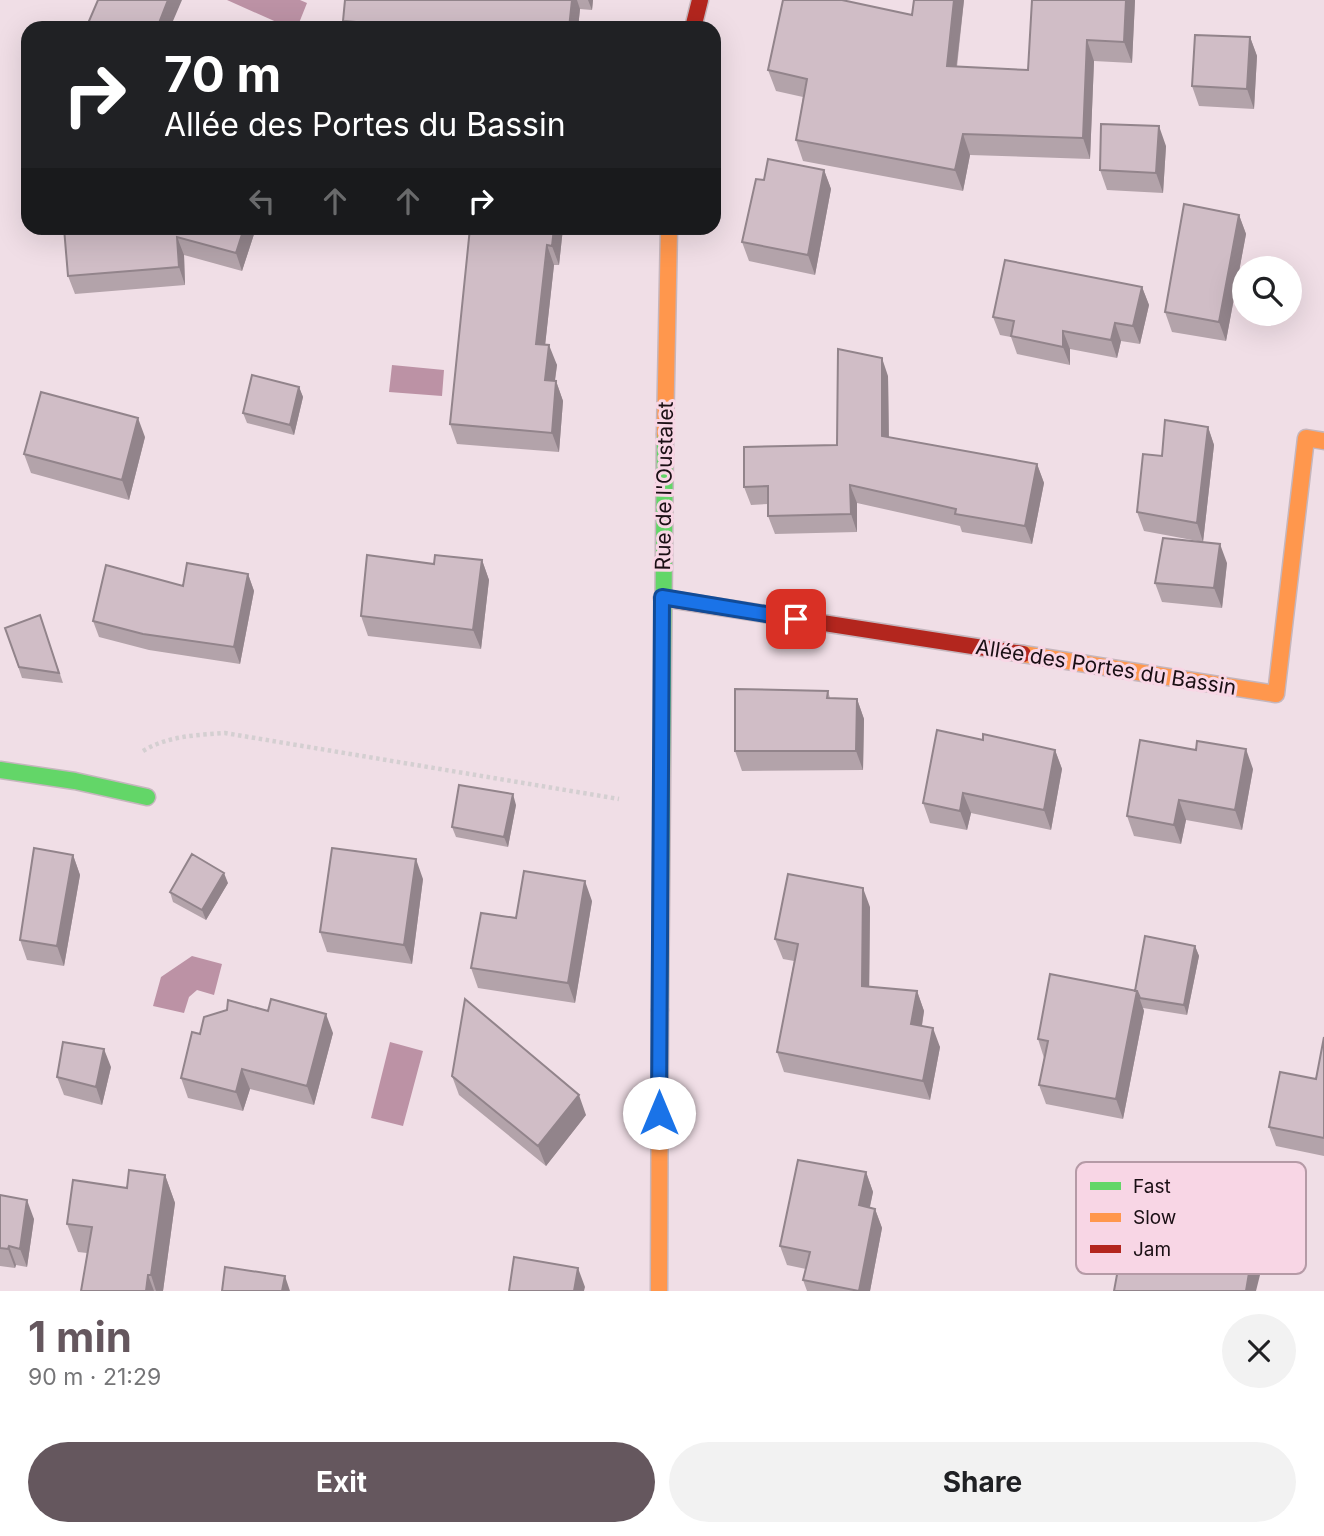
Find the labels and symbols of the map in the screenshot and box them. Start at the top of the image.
street label: Rue de l'Oustalet [650,401,678,571]
pin [766,589,826,649]
street label: Allée des Portes du Bassin [974,634,1238,700]
position arrow [622,1076,696,1150]
legend [1076,1162,1306,1274]
text: Fast [1133,1175,1171,1198]
text: Slow [1133,1206,1176,1229]
text: Jam [1133,1238,1171,1261]

